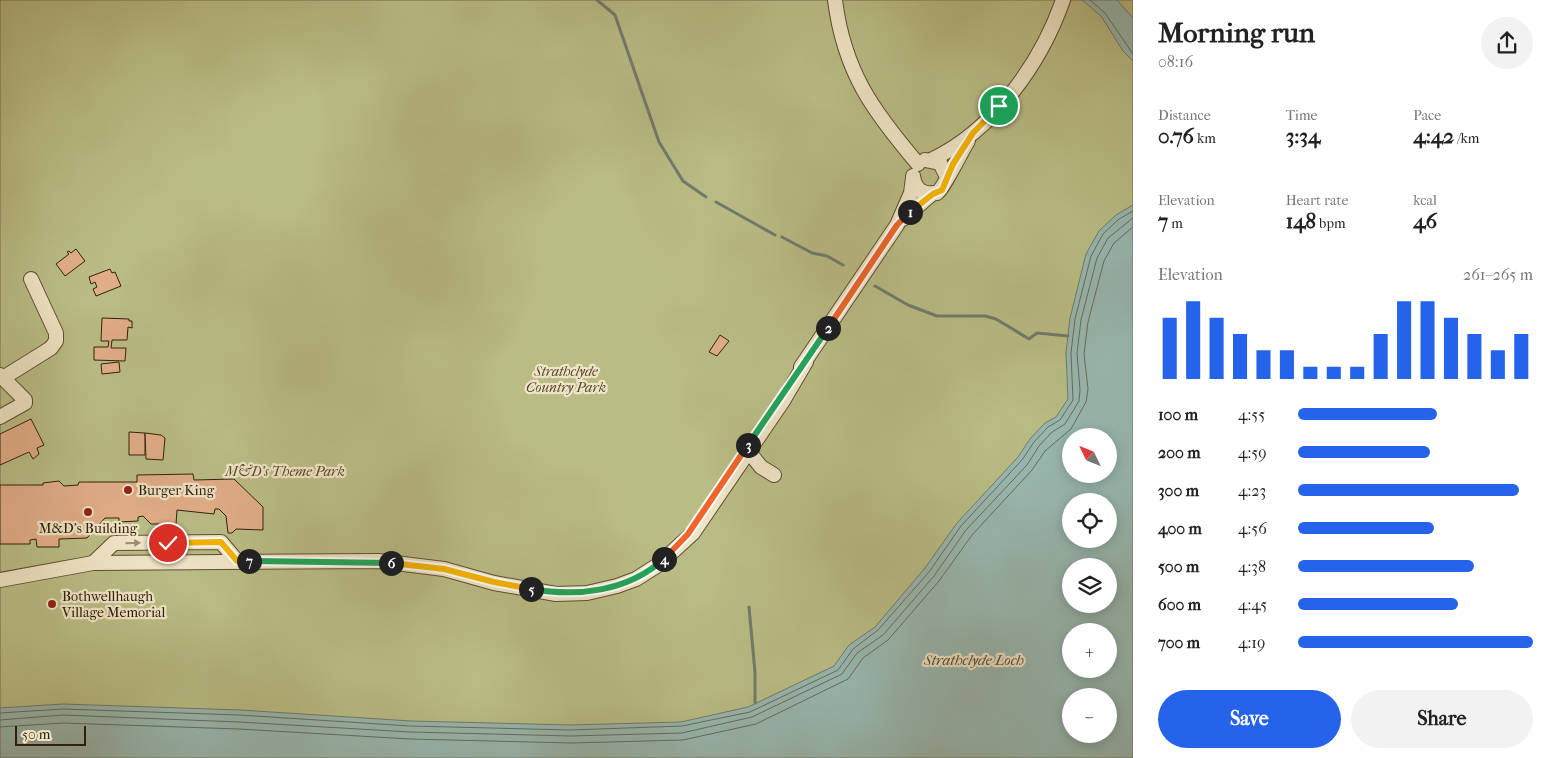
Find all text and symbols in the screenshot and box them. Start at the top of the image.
text: Morning run [1158,16,1315,49]
button: share [1481,17,1533,69]
text: 08:16 [1158,52,1193,71]
pin [978,85,1020,127]
icon: arrive [985,92,1013,120]
text: Distance [1158,107,1211,124]
text: Time [1286,107,1317,124]
text: Pace [1413,107,1441,124]
text: 0.76 [1158,124,1194,148]
text: 3:34 [1286,124,1320,148]
text: 4:42 [1413,124,1454,148]
text: km [1194,130,1216,147]
text: /km [1454,130,1479,147]
text: Elevation [1158,192,1215,209]
text: Heart rate [1286,192,1348,209]
text: kcal [1413,192,1437,209]
pin: 1 [898,200,922,224]
text: 1 [908,204,913,221]
text: 7 [1158,209,1168,233]
text: 148 [1286,209,1316,233]
text: 46 [1413,209,1437,233]
text: m [1168,215,1183,232]
text: bpm [1316,215,1346,232]
text: Elevation [1158,265,1223,284]
text: 261–265 m [1463,265,1533,284]
pin: 2 [816,316,840,340]
text: 2 [825,320,832,337]
park label: Strathclyde Country Park [526,363,606,396]
text: 100 m [1158,405,1198,424]
text: 4:55 [1238,405,1265,424]
north arrow [1062,428,1118,482]
map controls [1062,428,1117,743]
pin: 3 [736,432,760,458]
text: 3 [746,437,751,454]
text: 200 m [1158,443,1201,462]
text: 4:59 [1238,443,1267,462]
park label: M&D's Theme Park [224,463,345,480]
text: 300 m [1158,481,1199,500]
text: 4:23 [1238,481,1266,500]
place label: Burger King [138,482,215,499]
marker: Burger King [122,484,134,496]
button: locate [1062,493,1117,548]
marker: M&D's Building [82,506,94,518]
text: 400 m [1158,519,1202,538]
text: 4:56 [1238,519,1267,538]
place label: M&D's Building [39,520,138,537]
pin [147,522,189,564]
icon: check [154,529,182,557]
one-way arrow [126,539,142,547]
pin: 4 [652,546,676,572]
pin: 7 [236,548,262,574]
pin: 6 [378,550,404,576]
text: 4 [660,551,669,568]
text: 7 [246,553,253,570]
text: 6 [388,555,395,572]
text: 500 m [1158,557,1199,576]
text: 4:38 [1238,557,1266,576]
button: layers [1062,558,1117,613]
pin: 5 [518,576,544,602]
text: 5 [528,581,535,598]
place label: Bothwellhaugh Village Memorial [61,588,166,621]
text: 600 m [1158,595,1201,614]
text: 4:45 [1238,595,1267,614]
marker: Bothwellhaugh Village Memorial [46,598,58,610]
button: + [1062,623,1117,678]
text: 700 m [1158,633,1200,652]
text: 4:19 [1238,633,1265,652]
water label: Strathclyde Loch [923,651,1024,669]
button: − [1062,688,1117,743]
button: Save [1158,690,1341,748]
button: Share [1351,690,1533,748]
scale bar [15,723,86,746]
text: 50 m [22,726,50,743]

